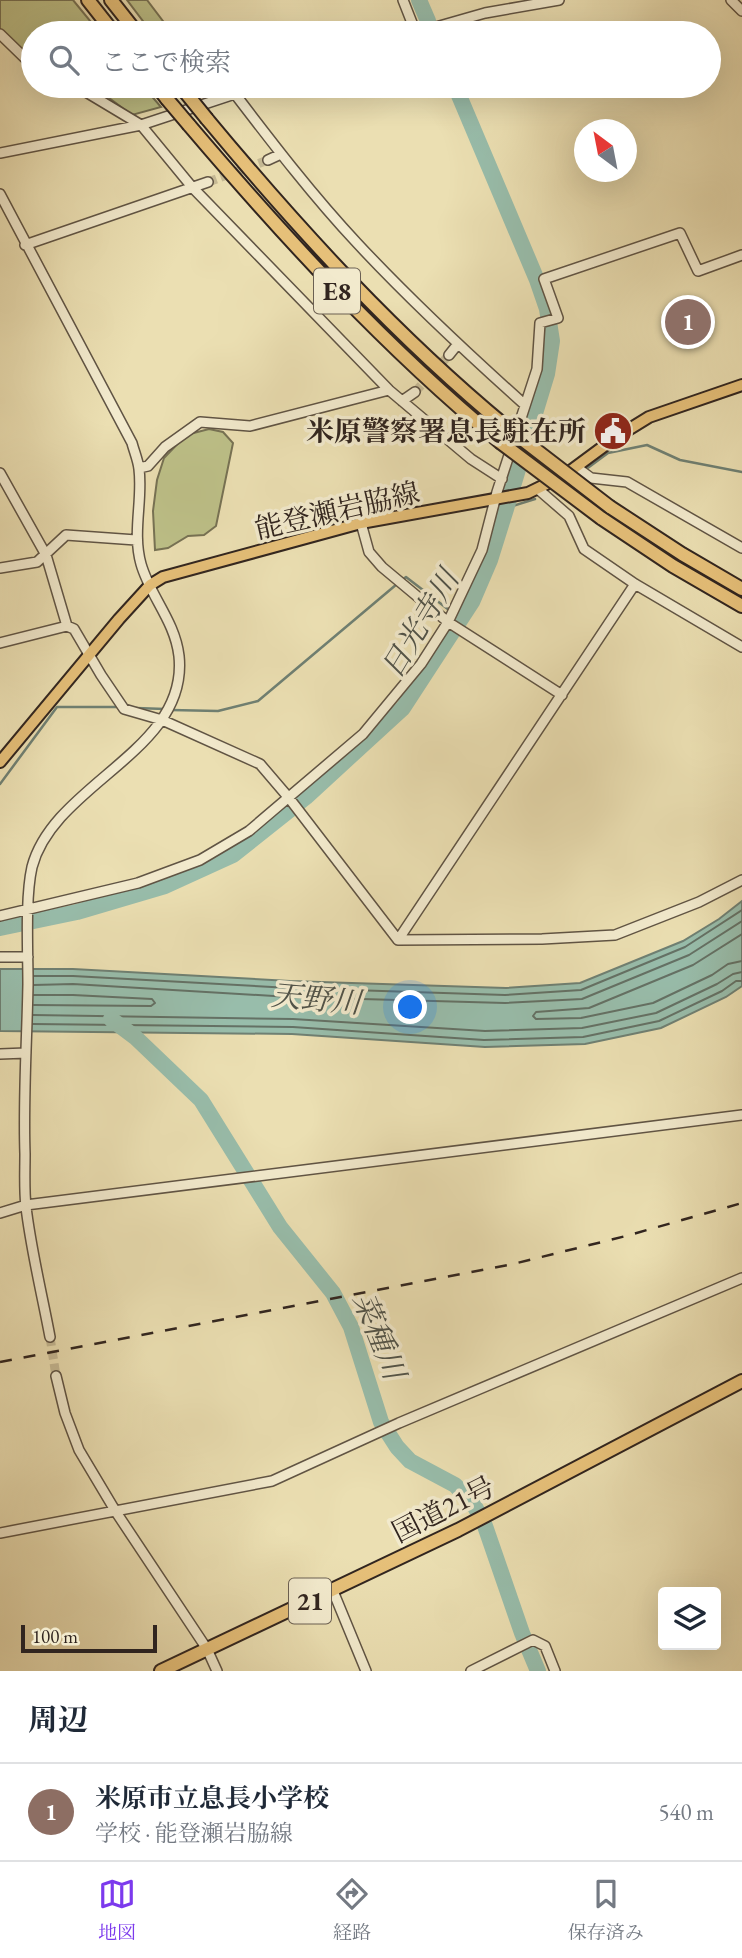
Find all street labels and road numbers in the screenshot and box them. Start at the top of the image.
road number: E8 [314,268,360,314]
street label: 能登瀬岩脇線 [251,474,423,546]
street label: 国道21号 [385,1468,501,1550]
road number: 21 [289,1578,331,1624]

